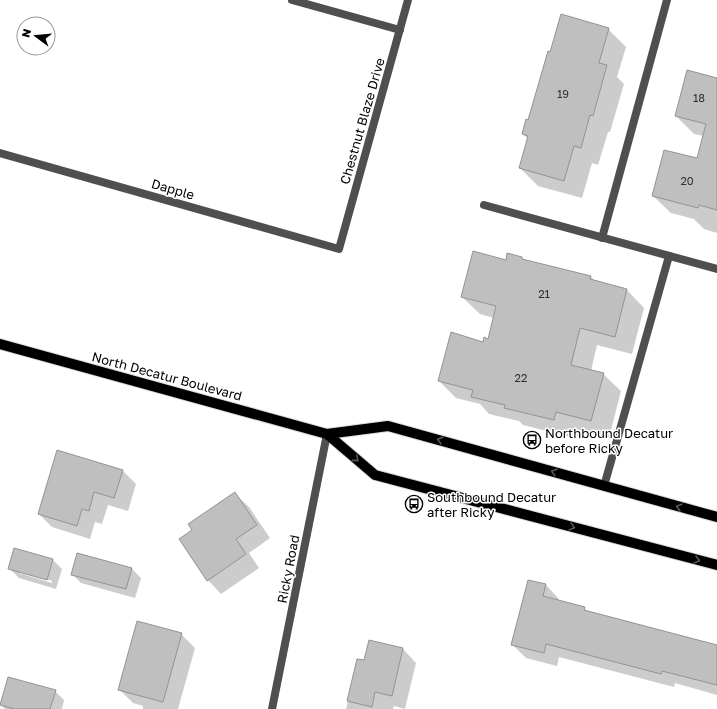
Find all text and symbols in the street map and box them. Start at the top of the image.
north arrow [16,16,56,56]
text: N [19,27,33,39]
street label: Chestnut Blaze Drive [336,56,388,186]
house number: 19 [557,87,569,100]
house number: 18 [693,91,705,104]
house number: 20 [680,174,694,187]
street label: Dapple [150,175,196,203]
house number: 21 [538,287,550,300]
street label: North Decatur Boulevard [90,348,244,404]
house number: 22 [515,371,527,384]
place label: Northbound Decatur before Ricky [545,425,673,456]
bus stop icon: Northbound Decatur before Ricky [522,430,542,450]
one-way arrow [437,436,444,445]
one-way arrow [352,455,359,462]
one-way arrow [551,468,558,477]
place label: Southbound Decatur after Ricky [427,489,556,520]
bus stop icon: Southbound Decatur after Ricky [404,494,424,514]
one-way arrow [676,503,683,512]
one-way arrow [568,522,575,531]
street label: Ricky Road [274,533,302,605]
one-way arrow [694,555,701,564]

